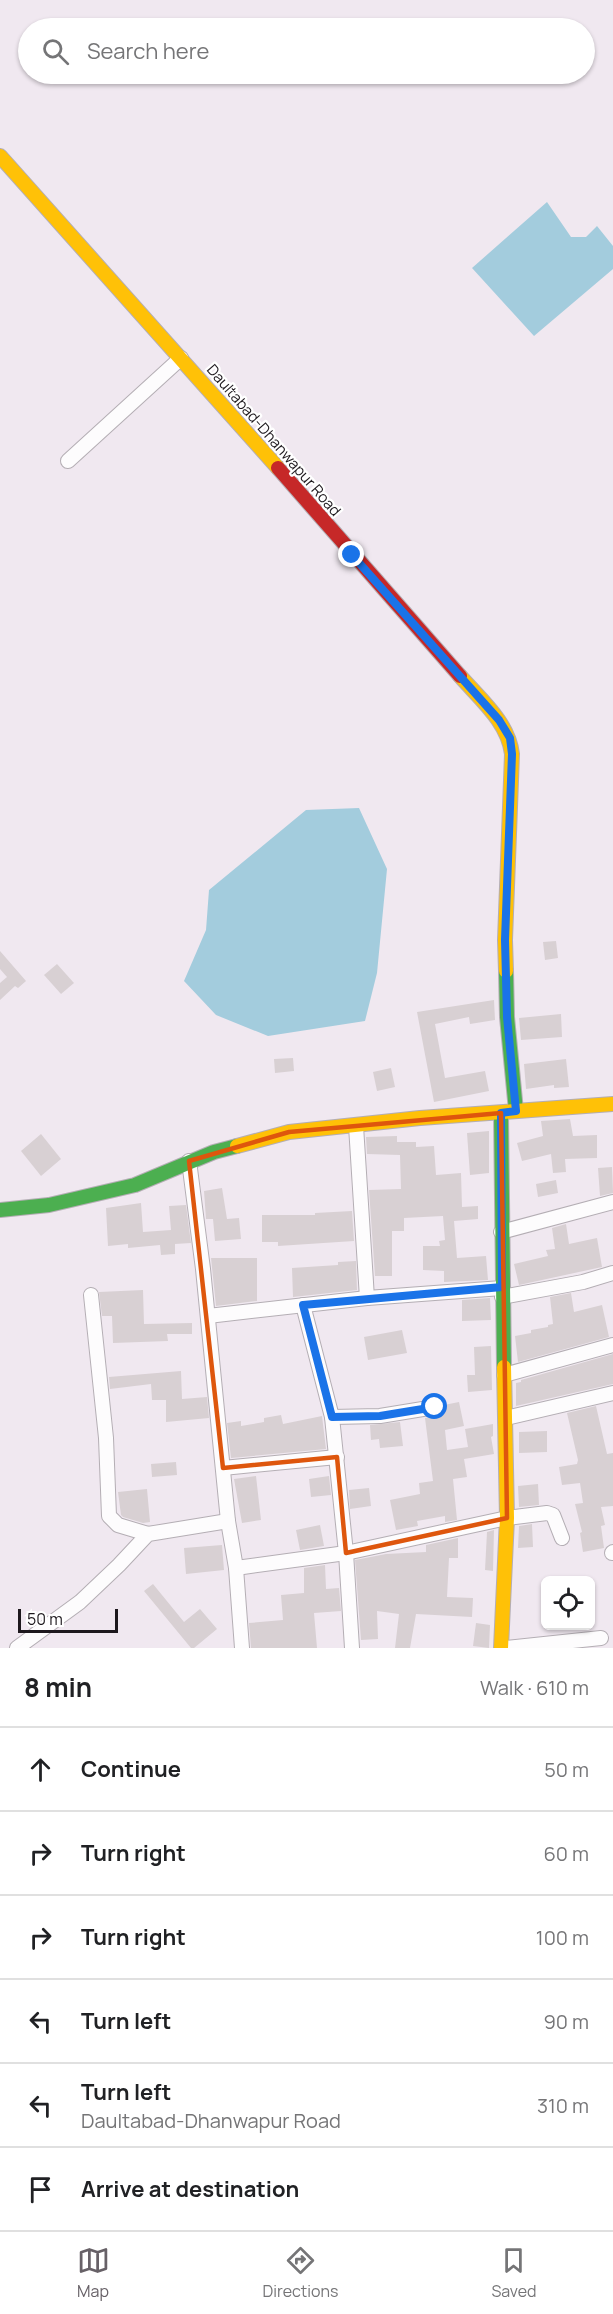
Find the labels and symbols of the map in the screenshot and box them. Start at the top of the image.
street label: Daultabad-Dhanwapur Road [202,360,346,520]
route end [338,541,364,567]
route start [421,1393,447,1419]
scale bar [18,1606,118,1634]

